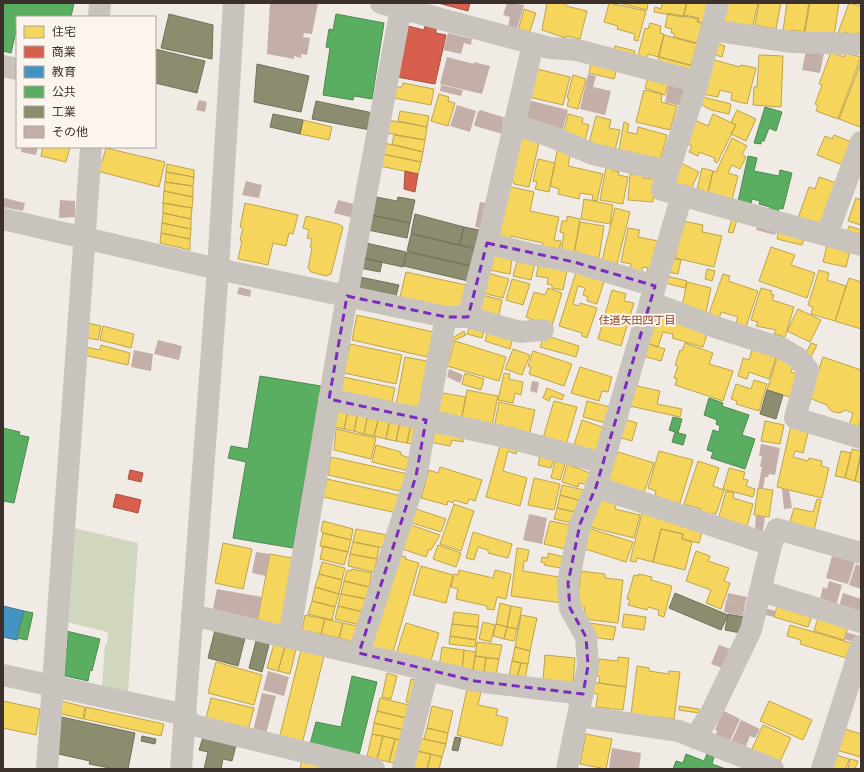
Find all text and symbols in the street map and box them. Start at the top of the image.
legend [16,16,156,148]
text: 住宅 [52,25,76,39]
text: 商業 [52,45,76,59]
text: 教育 [52,65,76,79]
text: 公共 [52,85,76,99]
text: 工業 [52,105,76,119]
text: その他 [52,125,88,139]
district label: 住道矢田四丁目 [599,314,676,327]

